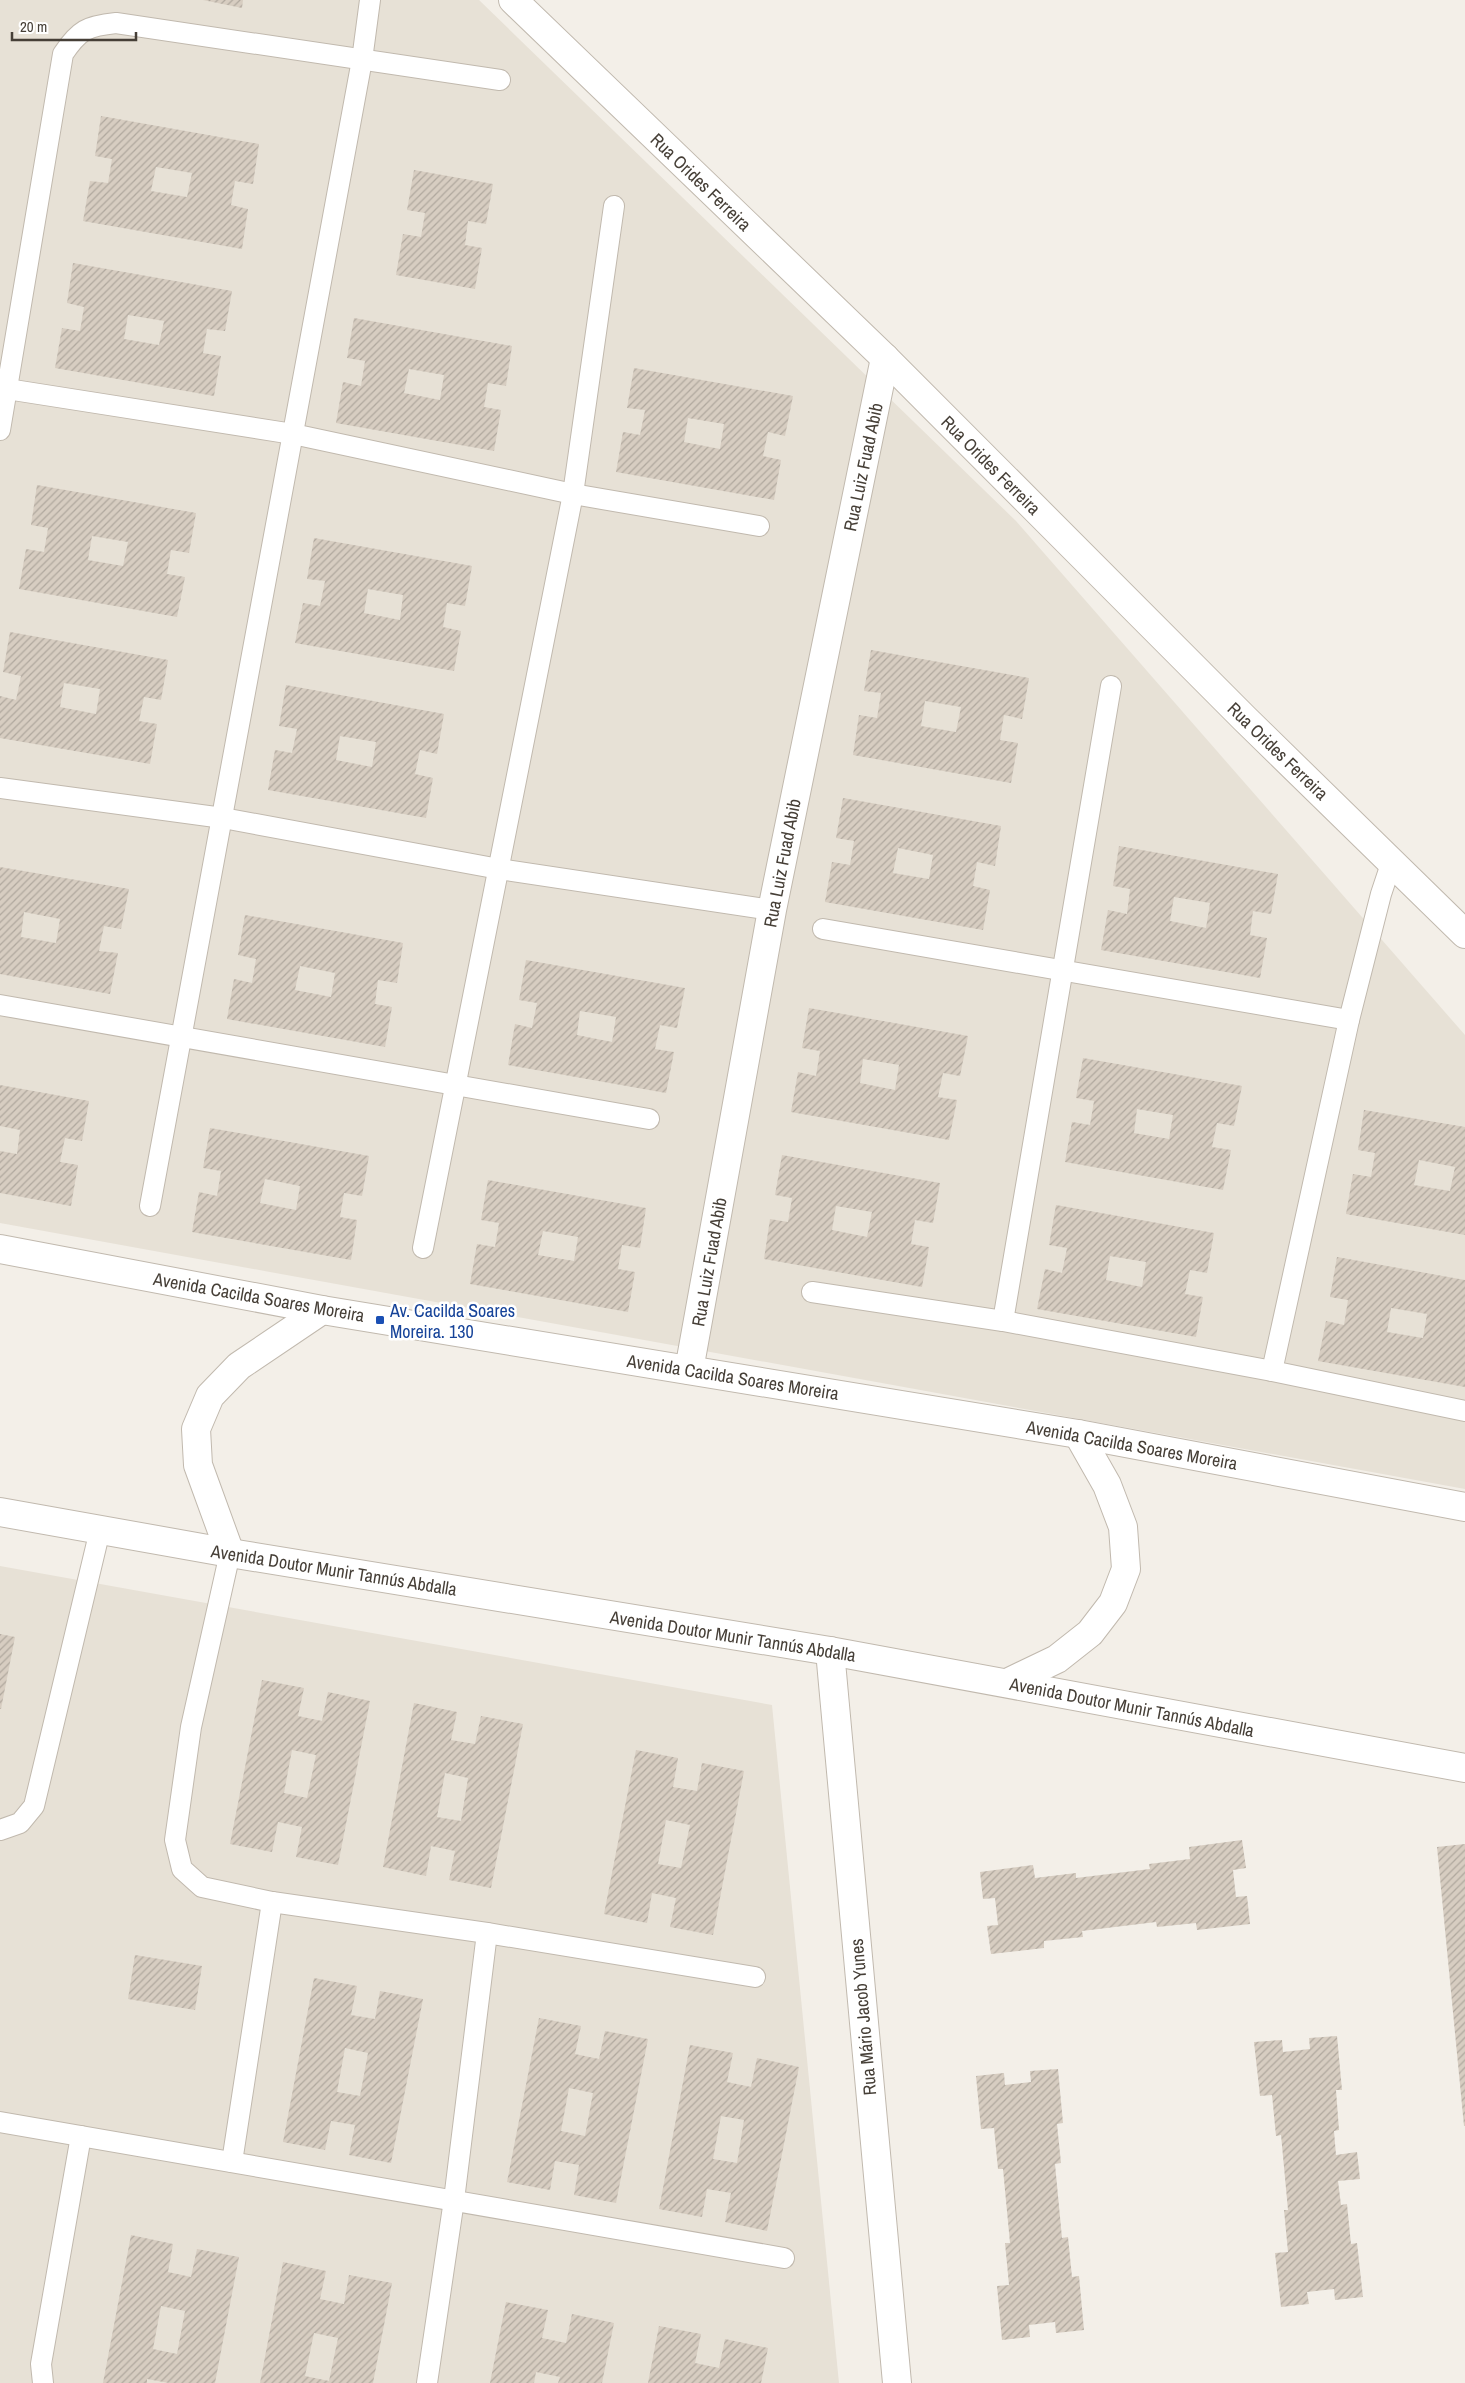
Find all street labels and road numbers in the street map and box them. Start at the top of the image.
street label: Rua Orides Ferreira [645,127,757,237]
street label: Rua Luiz Fuad Abib [837,401,889,533]
street label: Rua Orides Ferreira [936,410,1046,520]
street label: Rua Orides Ferreira [1222,696,1334,806]
street label: Rua Luiz Fuad Abib [757,797,807,929]
street label: Rua Luiz Fuad Abib [685,1196,733,1328]
street label: Avenida Cacilda Soares Moreira [151,1266,366,1328]
street label: Avenida Cacilda Soares Moreira [624,1348,841,1406]
street label: Avenida Cacilda Soares Moreira [1024,1414,1239,1476]
street label: Avenida Doutor Munir Tannús Abdalla [208,1538,459,1602]
street label: Avenida Doutor Munir Tannús Abdalla [607,1604,858,1668]
street label: Avenida Doutor Munir Tannús Abdalla [1007,1671,1256,1743]
street label: Rua Mário Jacob Yunes [844,1938,882,2096]

